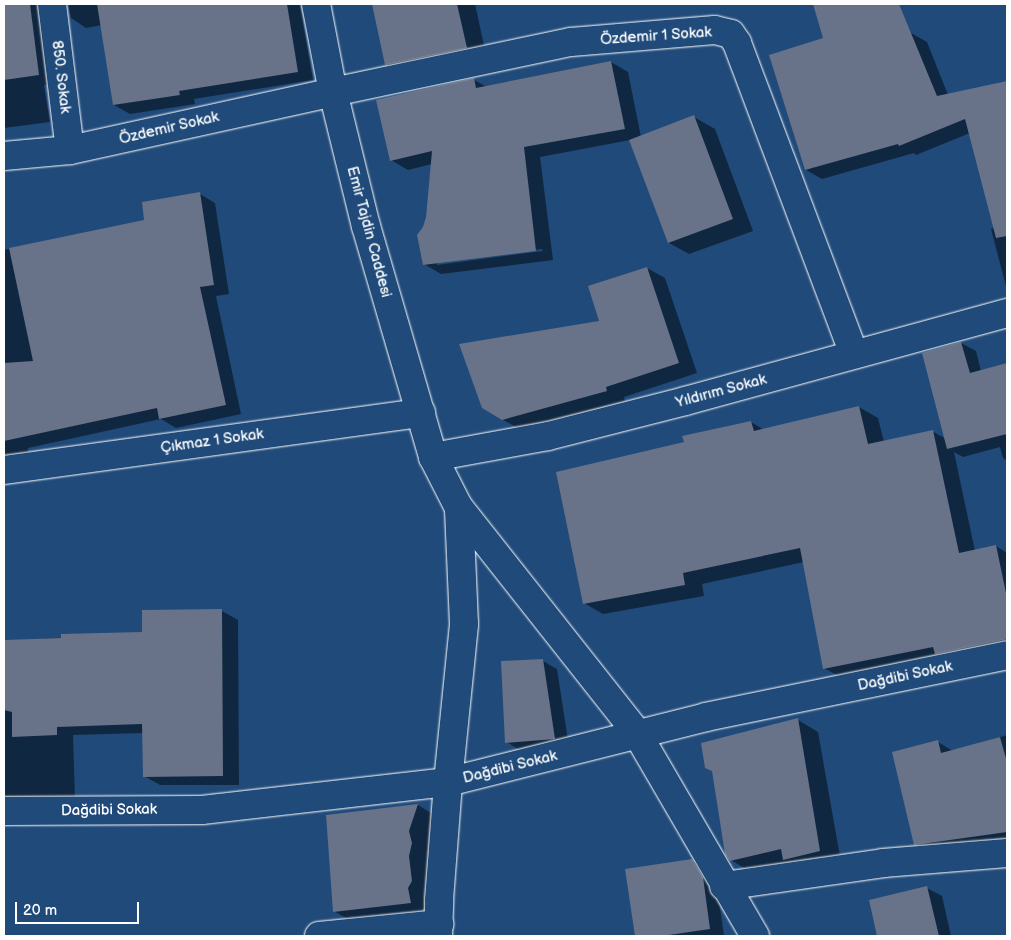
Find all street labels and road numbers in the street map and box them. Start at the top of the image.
street label: Özdemir 1 Sokak [600,23,712,49]
street label: 850. Sokak [48,39,74,115]
street label: Özdemir Sokak [117,108,221,148]
street label: Emir Tajdin Caddesi [343,164,395,300]
street label: Yıldırım Sokak [673,370,769,412]
street label: Çıkmaz 1 Sokak [159,425,265,457]
street label: Dağdibi Sokak [856,657,954,695]
street label: Dağdibi Sokak [461,747,559,787]
street label: Dağdibi Sokak [61,800,157,820]

